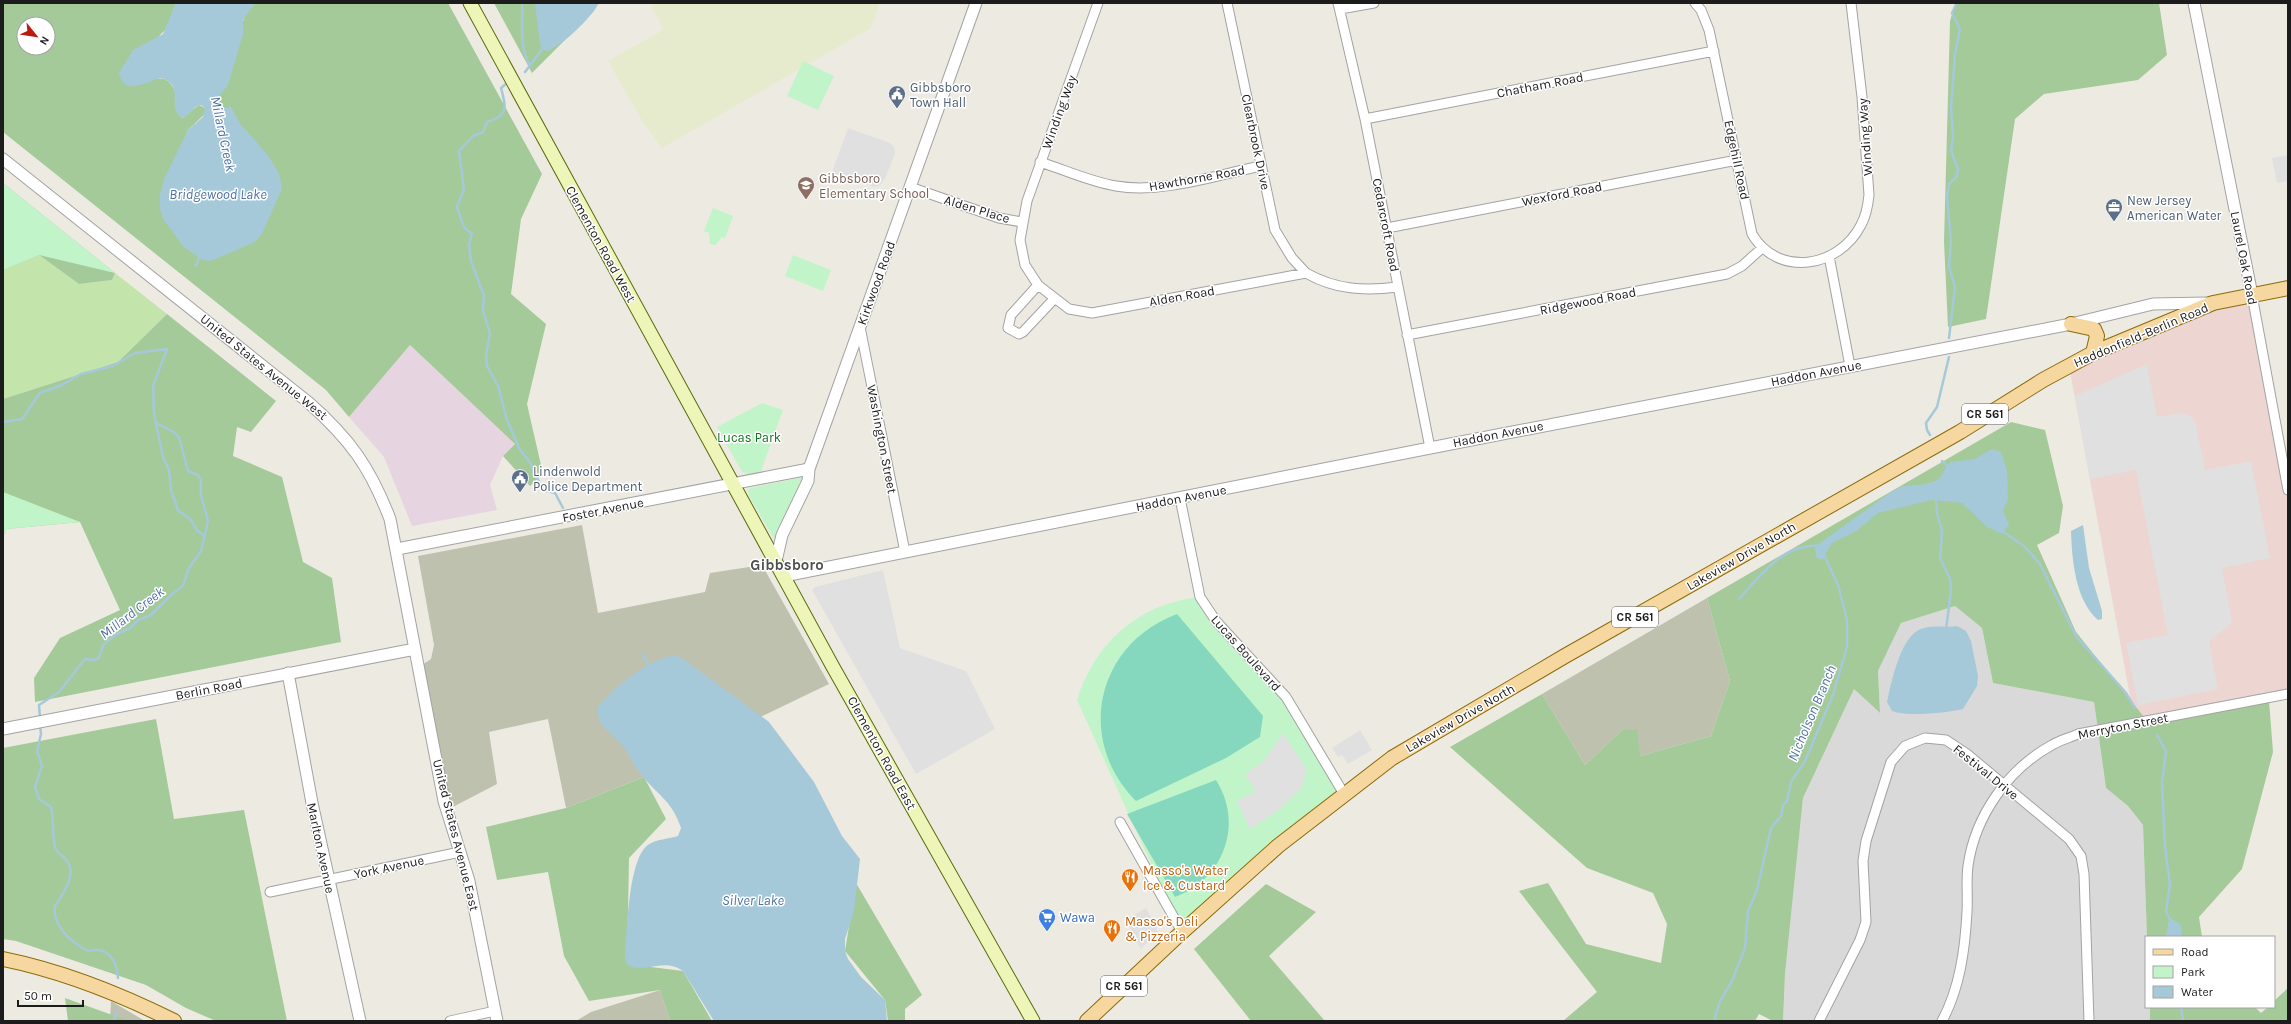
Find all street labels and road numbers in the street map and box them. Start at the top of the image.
street label: Chatham Road [1495,69,1585,101]
street label: Winding Way [1039,73,1079,151]
street label: Clearbrook Drive [1239,93,1274,192]
street label: Winding Way [1855,98,1875,176]
street label: Edgehill Road [1721,119,1753,201]
street label: Hawthorne Road [1148,162,1246,194]
street label: Cedarcroft Road [1370,177,1402,273]
street label: Wexford Road [1521,179,1603,209]
street label: Clementon Road West [563,183,639,305]
street label: Alden Place [942,192,1012,226]
street label: Laurel Oak Road [2228,210,2260,306]
street label: Kirkwood Road [854,239,898,327]
street label: Alden Road [1148,283,1216,309]
street label: Ridgewood Road [1539,284,1637,318]
street label: Haddonfield-Berlin Road [2071,300,2211,370]
street label: United States Avenue West [197,311,331,423]
street label: Haddon Avenue [1769,357,1863,389]
street label: Washington Street [864,383,900,495]
road number: CR 561 [1962,404,2008,424]
street label: Haddon Avenue [1451,418,1545,450]
street label: Haddon Avenue [1134,482,1228,514]
street label: Foster Avenue [561,495,645,525]
street label: Lakeview Drive North [1684,519,1798,593]
road number: CR 561 [1612,607,1658,627]
street label: Lucas Boulevard [1208,612,1284,694]
street label: Berlin Road [174,675,244,703]
street label: Lakeview Drive North [1403,681,1517,755]
street label: Clementon Road East [845,694,919,812]
street label: Merryton Street [2077,710,2170,742]
street label: Festival Drive [1950,741,2022,803]
street label: United States Avenue East [430,757,482,913]
street label: Marlton Avenue [304,801,338,895]
street label: York Avenue [353,852,426,882]
road number: CR 561 [1101,976,1147,996]

